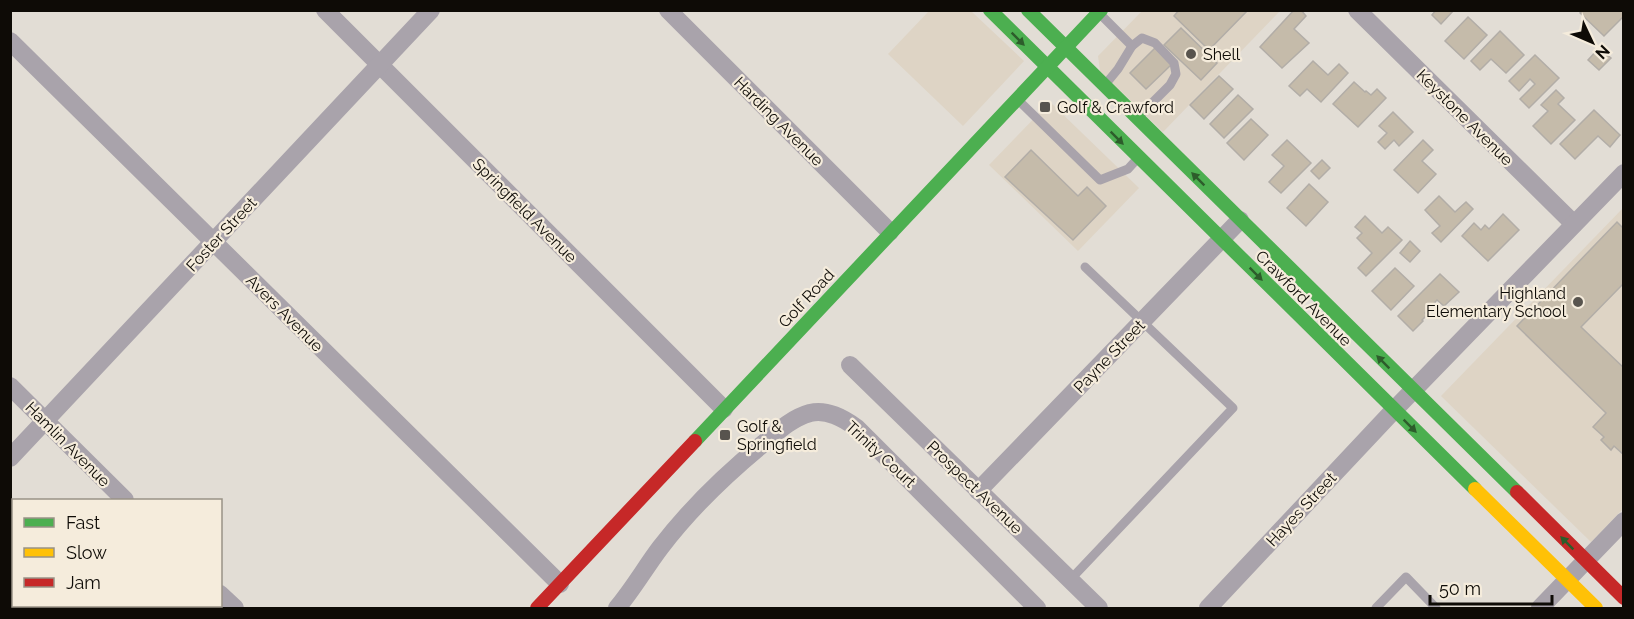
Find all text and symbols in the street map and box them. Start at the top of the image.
north arrow [1562,12,1622,72]
one-way arrow [1010,31,1024,45]
text: N [1591,41,1614,63]
place label: Shell [1203,45,1241,64]
marker: Shell [1184,47,1198,61]
street label: Keystone Avenue [1413,65,1517,169]
street label: Harding Avenue [730,73,827,170]
place label: Golf & Crawford [1057,98,1174,117]
marker: Golf & Crawford [1038,100,1052,114]
one-way arrow [1110,130,1124,144]
street label: Springfield Avenue [469,154,581,266]
one-way arrow [1192,173,1206,187]
street label: Foster Street [182,193,261,275]
street label: Crawford Avenue [1252,247,1355,350]
street label: Golf Road [775,265,838,331]
one-way arrow [1249,267,1263,281]
street label: Avers Avenue [242,271,327,356]
place label: Highland Elementary School [1426,284,1567,321]
marker: Highland Elementary School [1571,295,1585,309]
street label: Payne Street [1070,315,1149,397]
one-way arrow [1377,355,1391,369]
street label: Hamlin Avenue [21,398,114,491]
place label: Golf & Springfield [737,417,817,454]
street label: Trinity Court [842,417,920,492]
one-way arrow [1403,419,1418,433]
marker: Golf & Springfield [718,428,732,442]
street label: Prospect Avenue [923,437,1026,538]
street label: Hayes Street [1262,468,1341,550]
legend [12,499,222,607]
text: Fast [66,512,100,533]
one-way arrow [1560,536,1574,550]
text: Slow [66,542,107,563]
scale bar [1430,568,1552,606]
text: Jam [66,572,101,593]
text: 50 m [1439,578,1481,599]

